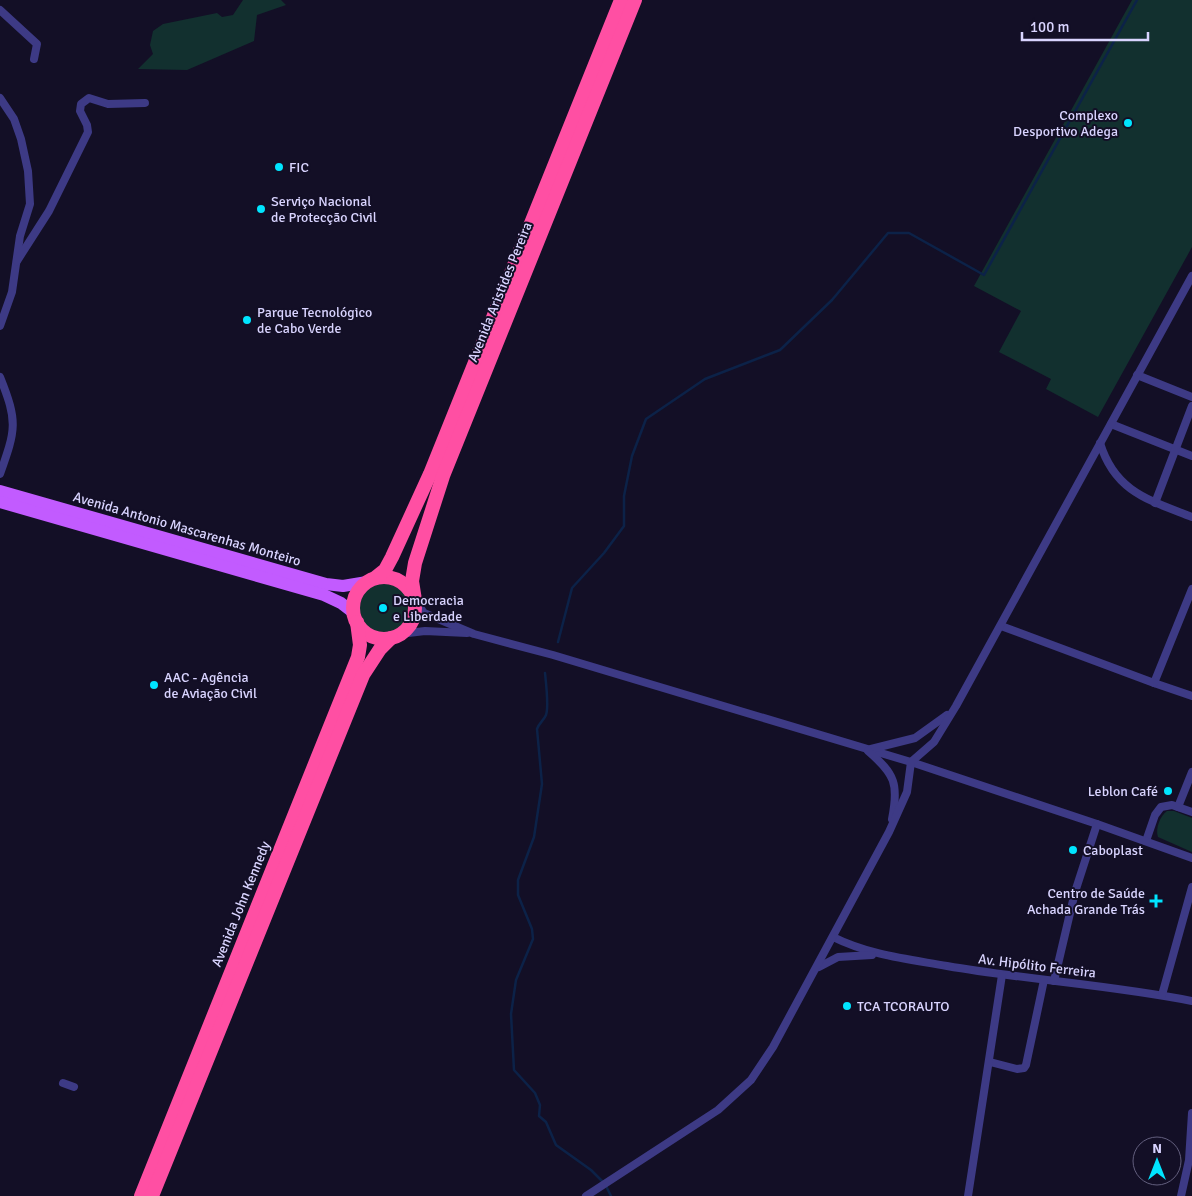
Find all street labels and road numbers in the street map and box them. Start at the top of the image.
street label: Avenida Aristides Pereira [464,220,536,364]
street label: Avenida Antonio Mascarenhas Monteiro [71,488,303,570]
street label: Avenida John Kennedy [208,838,274,969]
street label: Av. Hipólito Ferreira [977,950,1097,982]

